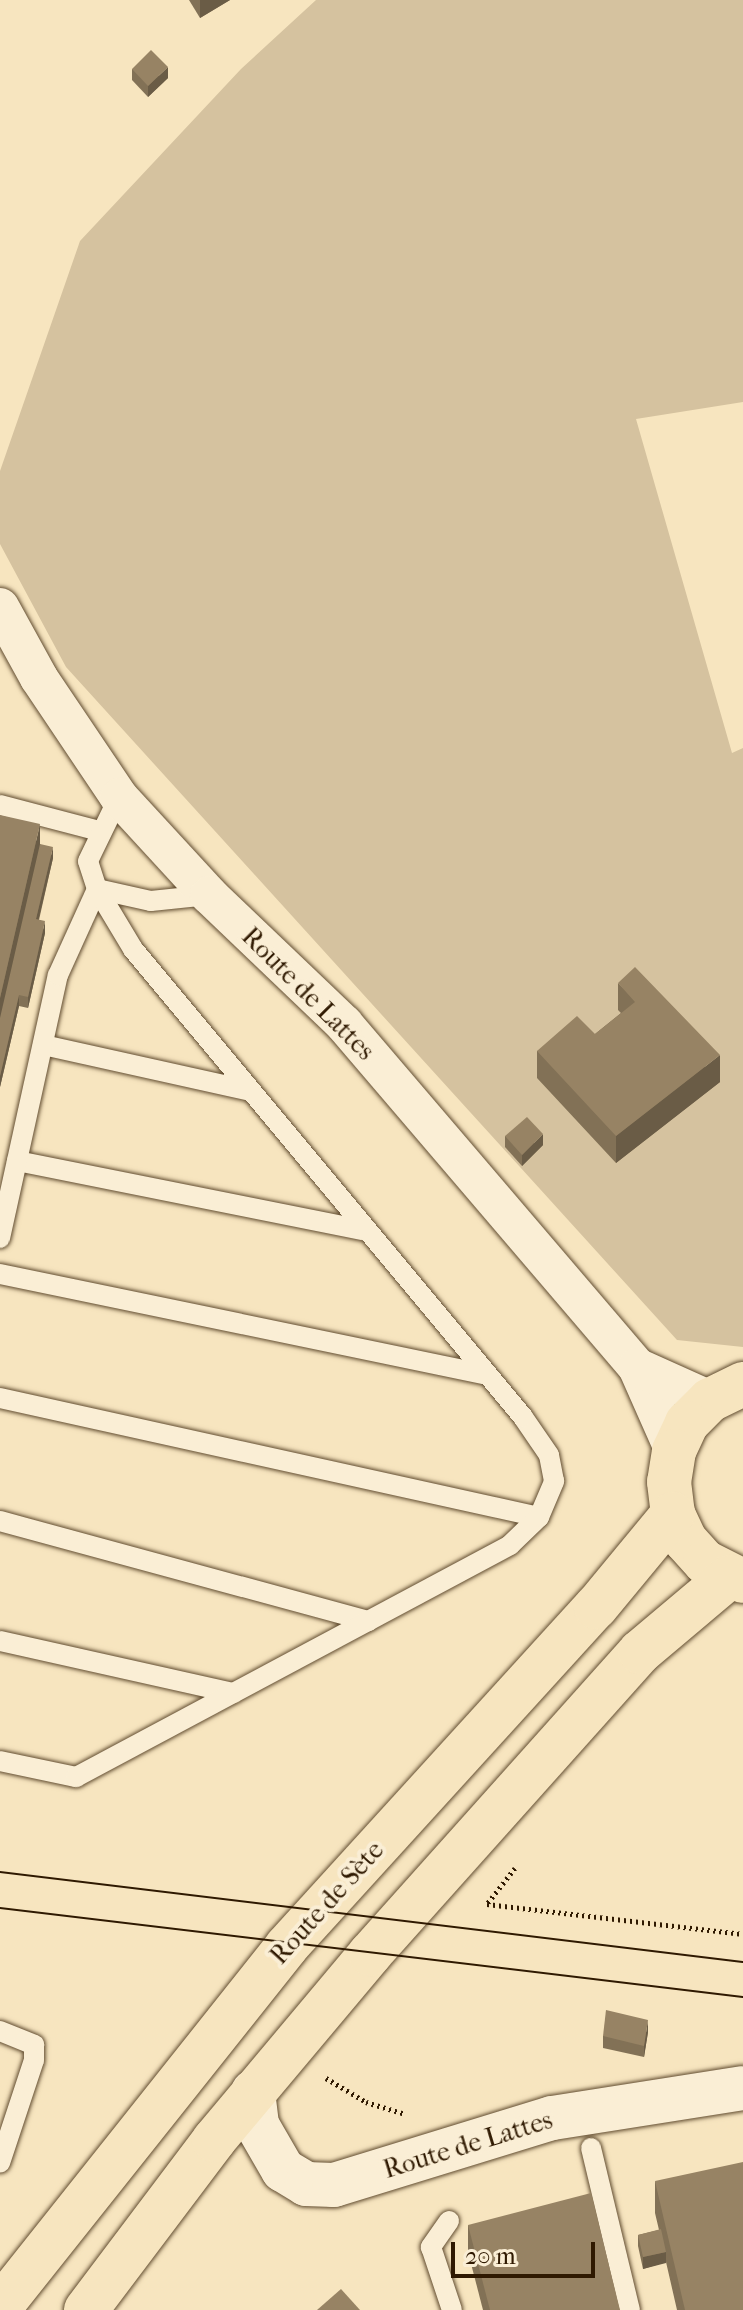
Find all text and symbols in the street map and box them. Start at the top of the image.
street label: Route de Lattes [235,921,381,1067]
street label: Route de Sète [264,1835,390,1971]
street label: Route de Lattes [380,2104,556,2186]
scale bar [455,2226,599,2276]
text: 20 m [465,2242,516,2270]

